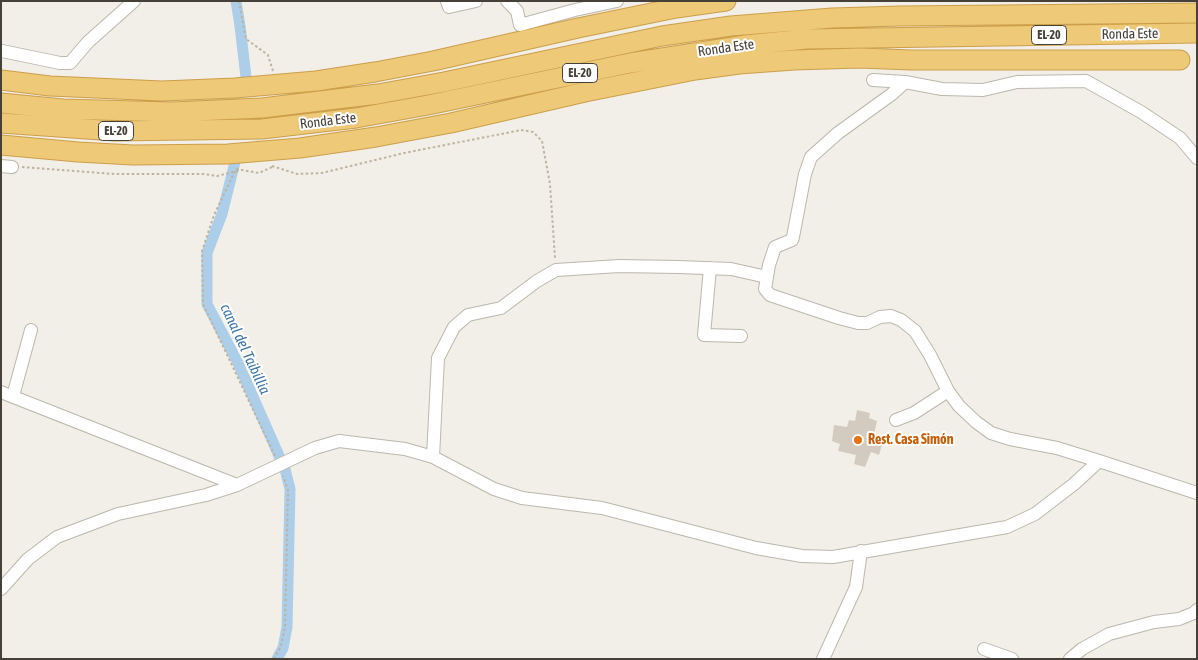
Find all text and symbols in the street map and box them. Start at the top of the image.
street label: Ronda Este [1102,25,1158,43]
road number: EL-20 [1032,26,1066,44]
street label: Ronda Este [697,36,755,60]
road number: EL-20 [562,64,598,82]
street label: Ronda Este [299,109,357,133]
road number: EL-20 [98,122,134,140]
water label: canal del Taibillia [216,301,274,397]
place label: Rest. Casa Simón [868,432,953,448]
marker: Rest. Casa Simón [852,434,864,446]

